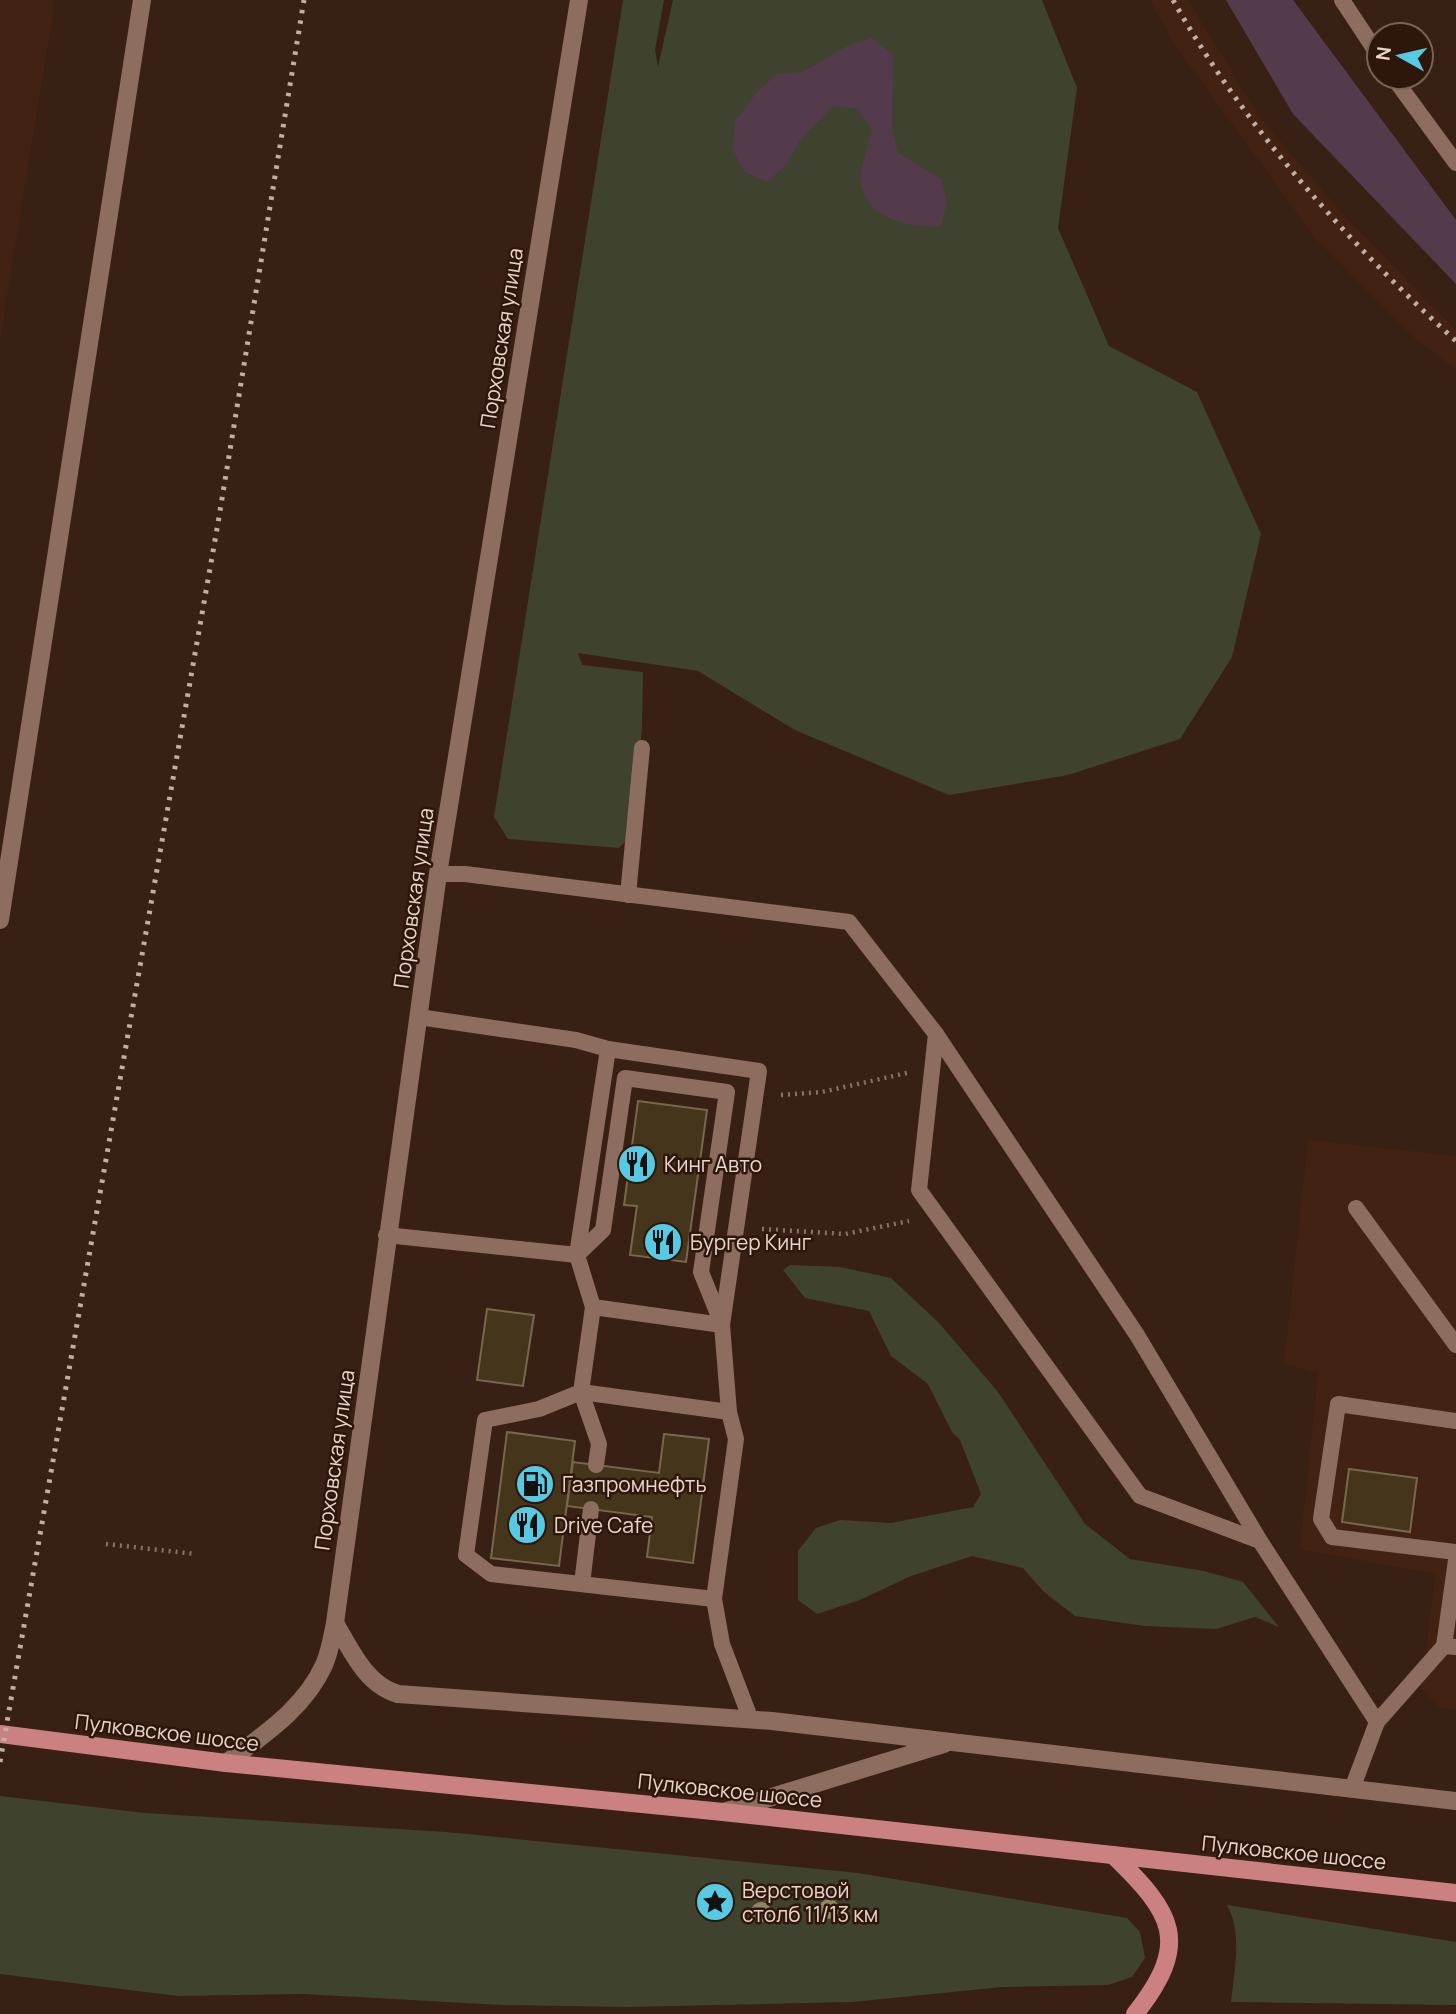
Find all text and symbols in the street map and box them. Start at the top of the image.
north arrow [1365,21,1435,91]
text: N [1369,45,1397,62]
street label: Порховская улица [473,246,529,430]
street label: Порховская улица [386,806,440,990]
restaurant icon: Кинг Авто [616,1143,658,1185]
place label: Кинг Авто [664,1150,762,1178]
restaurant icon: Бургер Кинг [642,1221,684,1263]
place label: Бургер Кинг [690,1228,812,1256]
street label: Порховская улица [307,1368,361,1552]
fuel station icon: Газпромнефть [514,1463,556,1505]
place label: Газпромнефть [562,1470,707,1498]
restaurant icon: Drive Cafe [506,1504,548,1546]
place label: Drive Cafe [554,1511,653,1539]
street label: Пулковское шоссе [73,1707,261,1757]
street label: Пулковское шоссе [636,1766,824,1814]
street label: Пулковское шоссе [1200,1828,1388,1876]
place label: Верстовой столб 11/13 км [742,1876,878,1928]
place icon: Верстовой столб 11/13 км [694,1881,736,1923]

